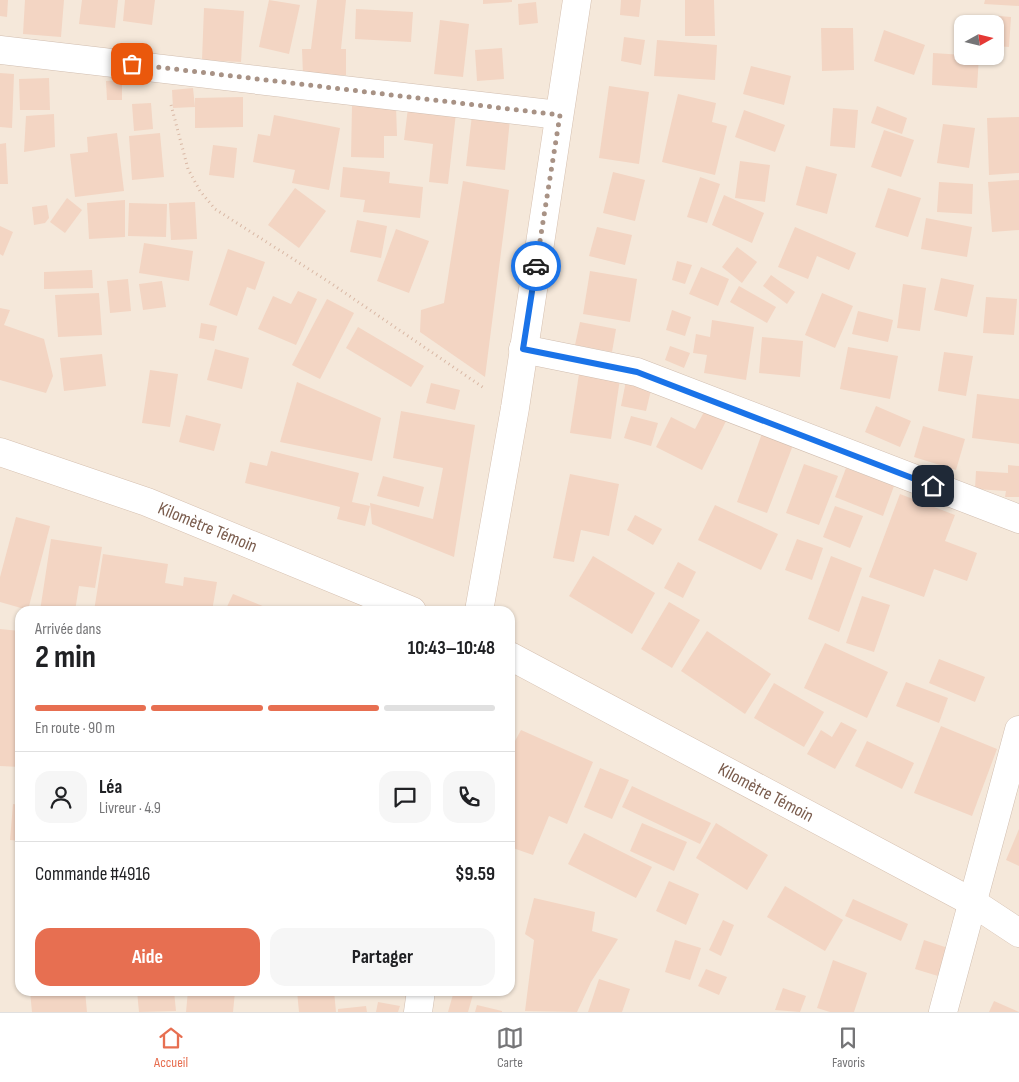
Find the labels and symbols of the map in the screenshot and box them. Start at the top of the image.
north arrow [954,15,1004,65]
pin [111,43,153,85]
courier [511,241,561,291]
pin [912,465,954,507]
street label: Kilomètre Témoin [155,498,260,557]
street label: Kilomètre Témoin [714,759,817,827]

